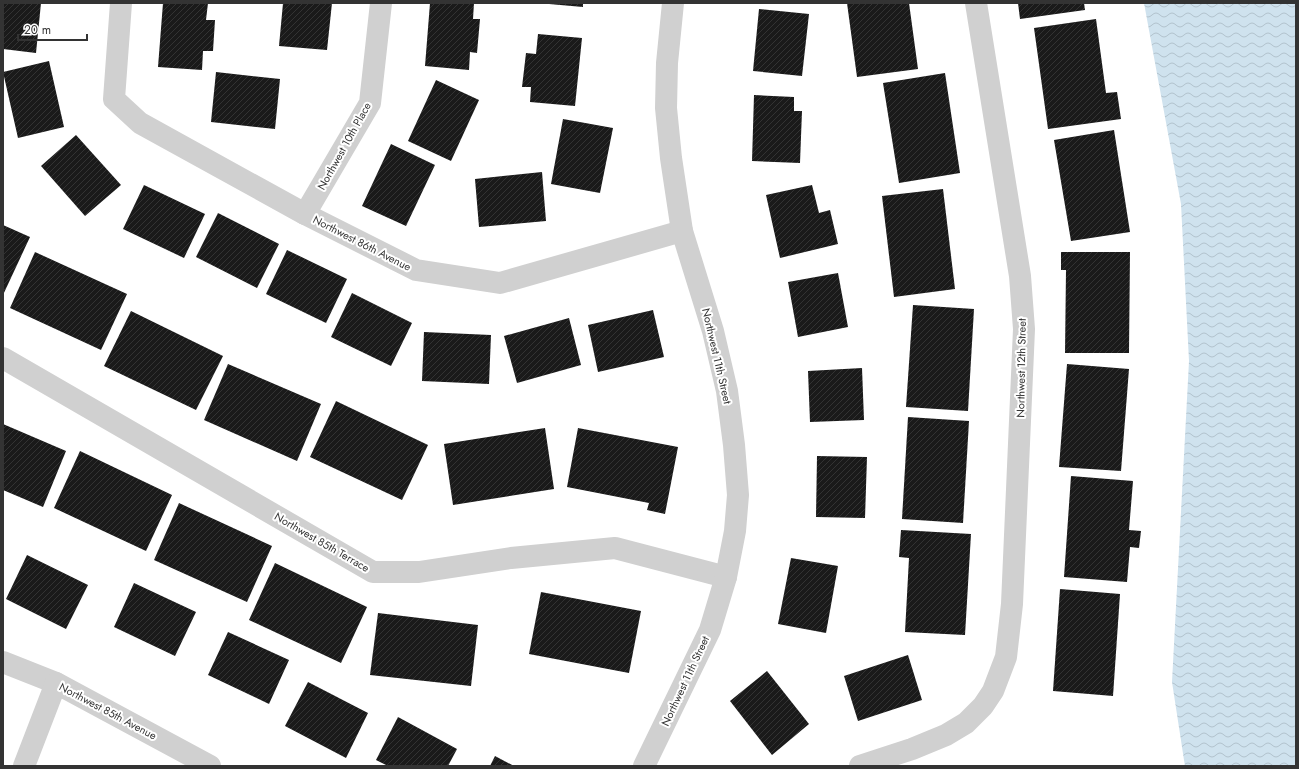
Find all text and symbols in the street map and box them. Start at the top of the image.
scale bar [18,16,87,42]
text: 20 m [24,21,51,39]
street label: Northwest 10th Place [313,99,375,193]
street label: Northwest 86th Avenue [310,211,414,275]
street label: Northwest 11th Street [698,307,736,406]
street label: Northwest 12th Street [1012,318,1030,418]
street label: Northwest 85th Terrace [271,508,373,576]
street label: Northwest 11th Street [657,633,713,729]
street label: Northwest 85th Avenue [56,679,160,744]

